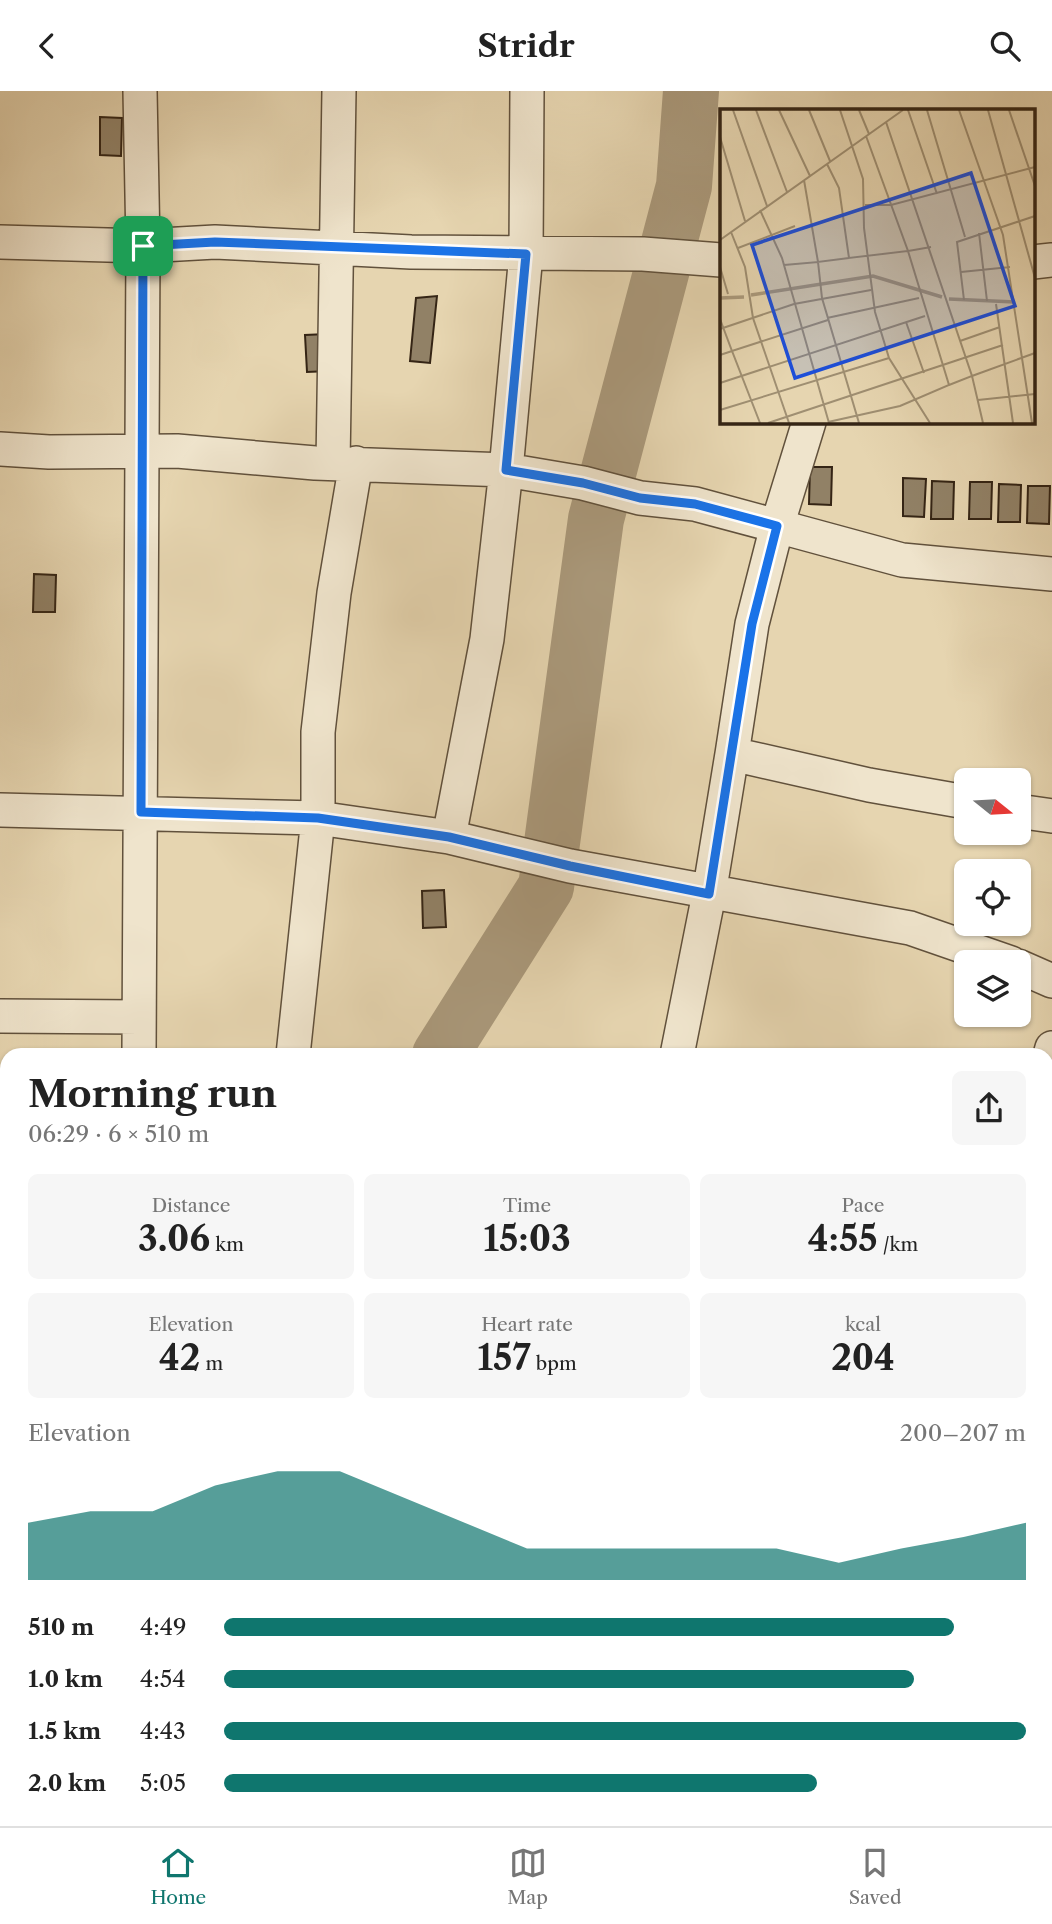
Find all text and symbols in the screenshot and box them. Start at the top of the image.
text: Stridr [477,26,575,65]
icon: back [28,27,66,65]
icon: search [986,27,1024,65]
inset map [720,109,1034,423]
pin [113,216,173,276]
icon: arrive [124,227,162,265]
north arrow [954,768,1031,845]
map controls [954,768,1031,1027]
button: locate [954,859,1031,936]
button: layers [954,950,1031,1027]
text: Morning run [28,1070,277,1117]
button: share [952,1071,1026,1145]
text: 06:29 · 6 × 510 m [28,1120,209,1148]
text: Distance [152,1194,230,1217]
text: Time [503,1194,551,1217]
text: Pace [842,1194,884,1217]
text: 3.06 [138,1217,210,1260]
text: 15:03 [483,1217,571,1260]
text: 4:55 [808,1217,878,1260]
text: km [210,1233,244,1256]
text: /km [878,1233,918,1256]
text: Elevation [149,1313,233,1336]
text: Heart rate [481,1313,573,1336]
text: kcal [845,1313,881,1336]
text: 42 [159,1336,200,1379]
text: 157 [477,1336,531,1379]
text: 204 [831,1336,895,1379]
text: m [200,1352,223,1375]
text: bpm [531,1352,577,1375]
text: Elevation [28,1419,131,1447]
text: 200–207 m [900,1419,1026,1447]
text: 510 m [28,1613,94,1641]
text: 4:49 [140,1613,187,1641]
text: 1.0 km [28,1665,103,1693]
text: 4:54 [140,1665,186,1693]
text: 1.5 km [28,1717,101,1745]
text: 4:43 [140,1717,186,1745]
text: 2.0 km [28,1769,106,1797]
text: 5:05 [140,1769,186,1797]
tab: Home [150,1844,206,1909]
tab: Map [507,1844,548,1909]
tab: Saved [849,1844,902,1909]

